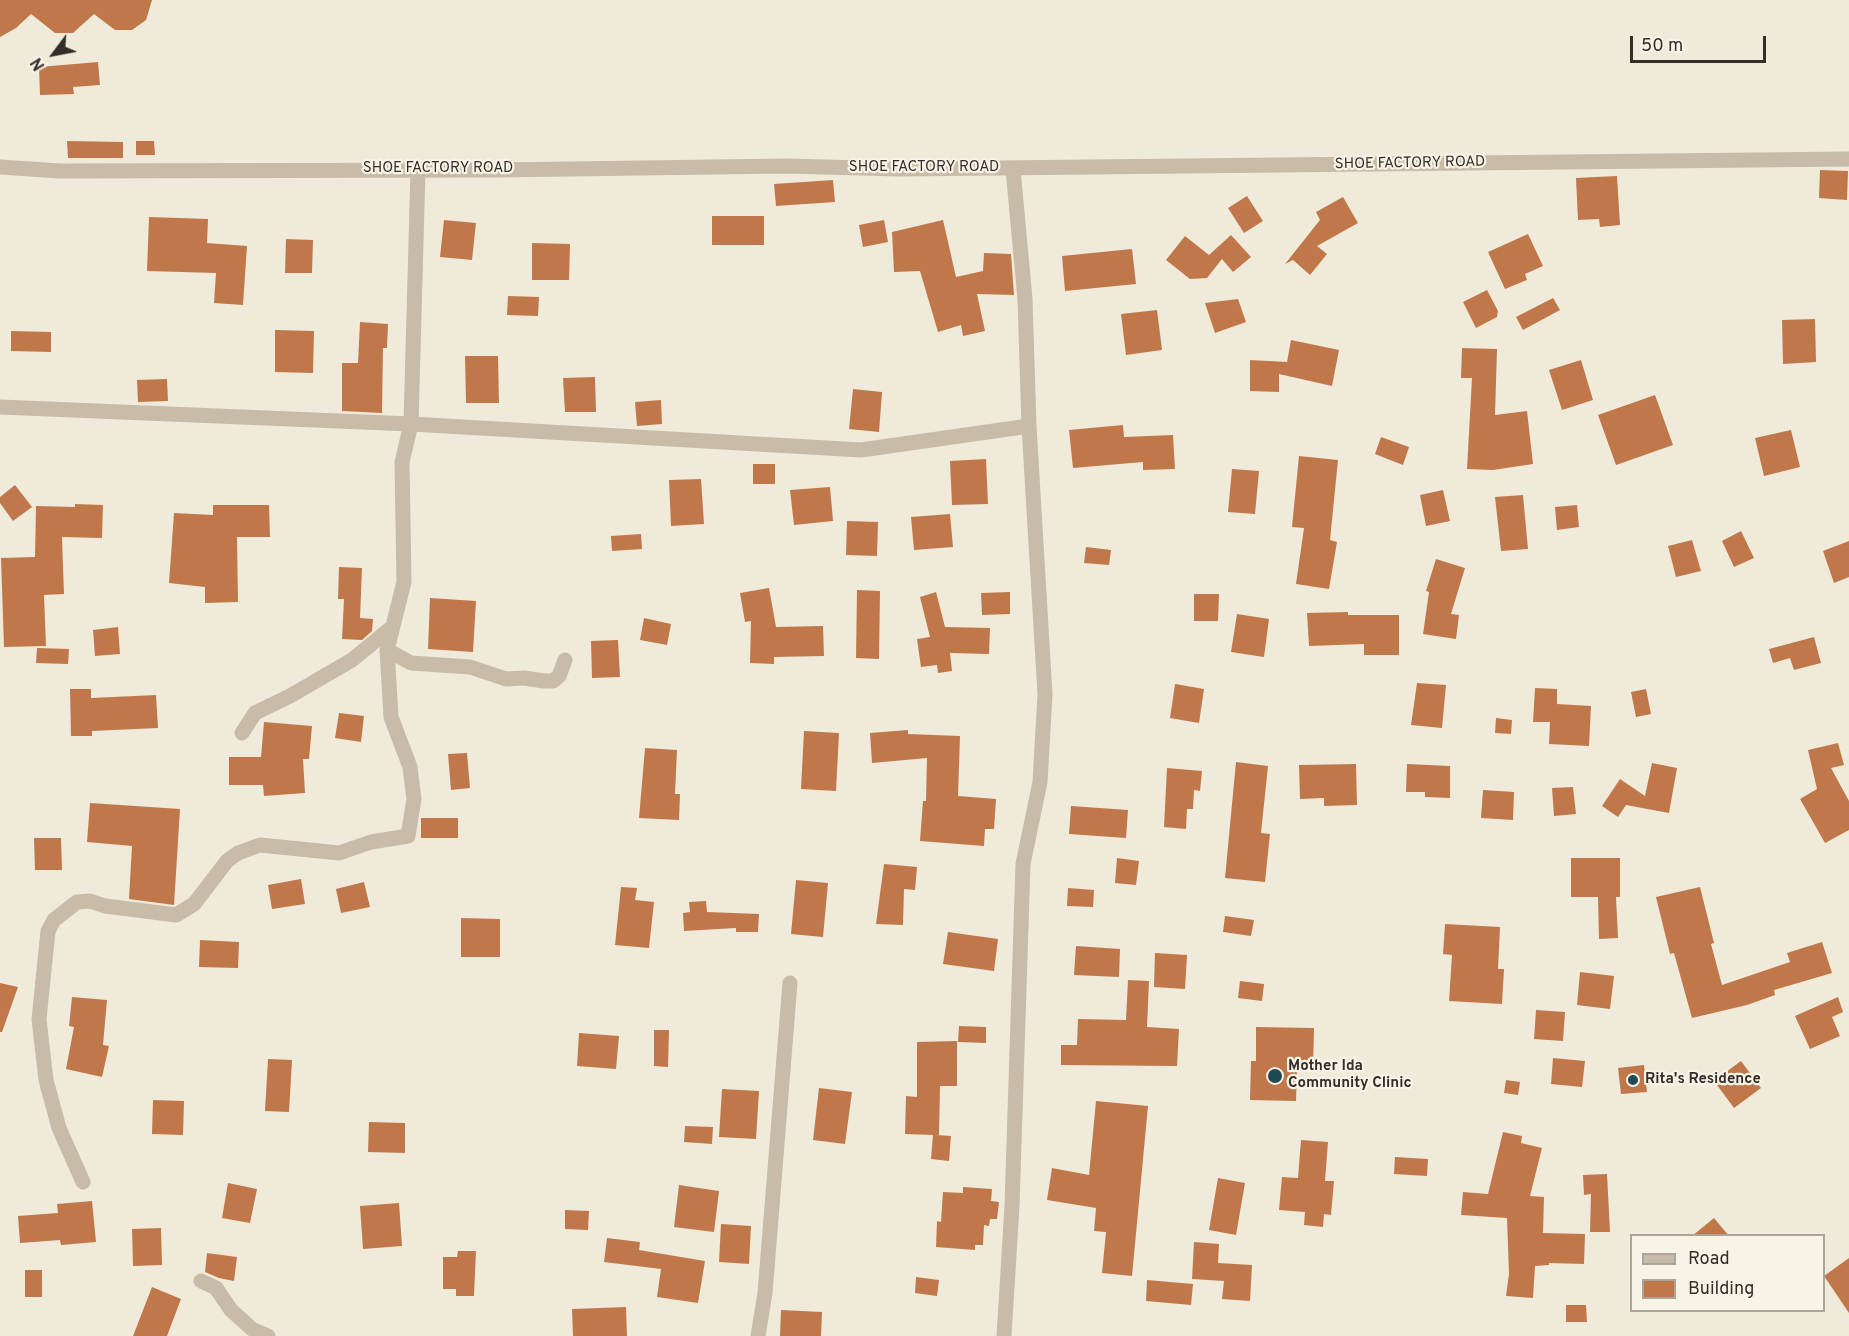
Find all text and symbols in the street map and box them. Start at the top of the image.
north arrow [24,24,84,84]
scale bar [1633,24,1770,62]
text: 50 m [1641,35,1683,58]
text: N [27,53,50,74]
street label: SHOE FACTORY ROAD [1335,154,1485,174]
street label: SHOE FACTORY ROAD [849,159,999,177]
street label: SHOE FACTORY ROAD [363,160,513,178]
place label: Mother Ida Community Clinic [1288,1058,1412,1093]
marker: Mother Ida Community Clinic [1266,1067,1284,1085]
place label: Rita's Residence [1645,1071,1761,1089]
marker: Rita's Residence [1626,1073,1640,1087]
legend [1630,1234,1825,1312]
text: Road [1688,1248,1730,1271]
text: Building [1688,1278,1754,1301]

